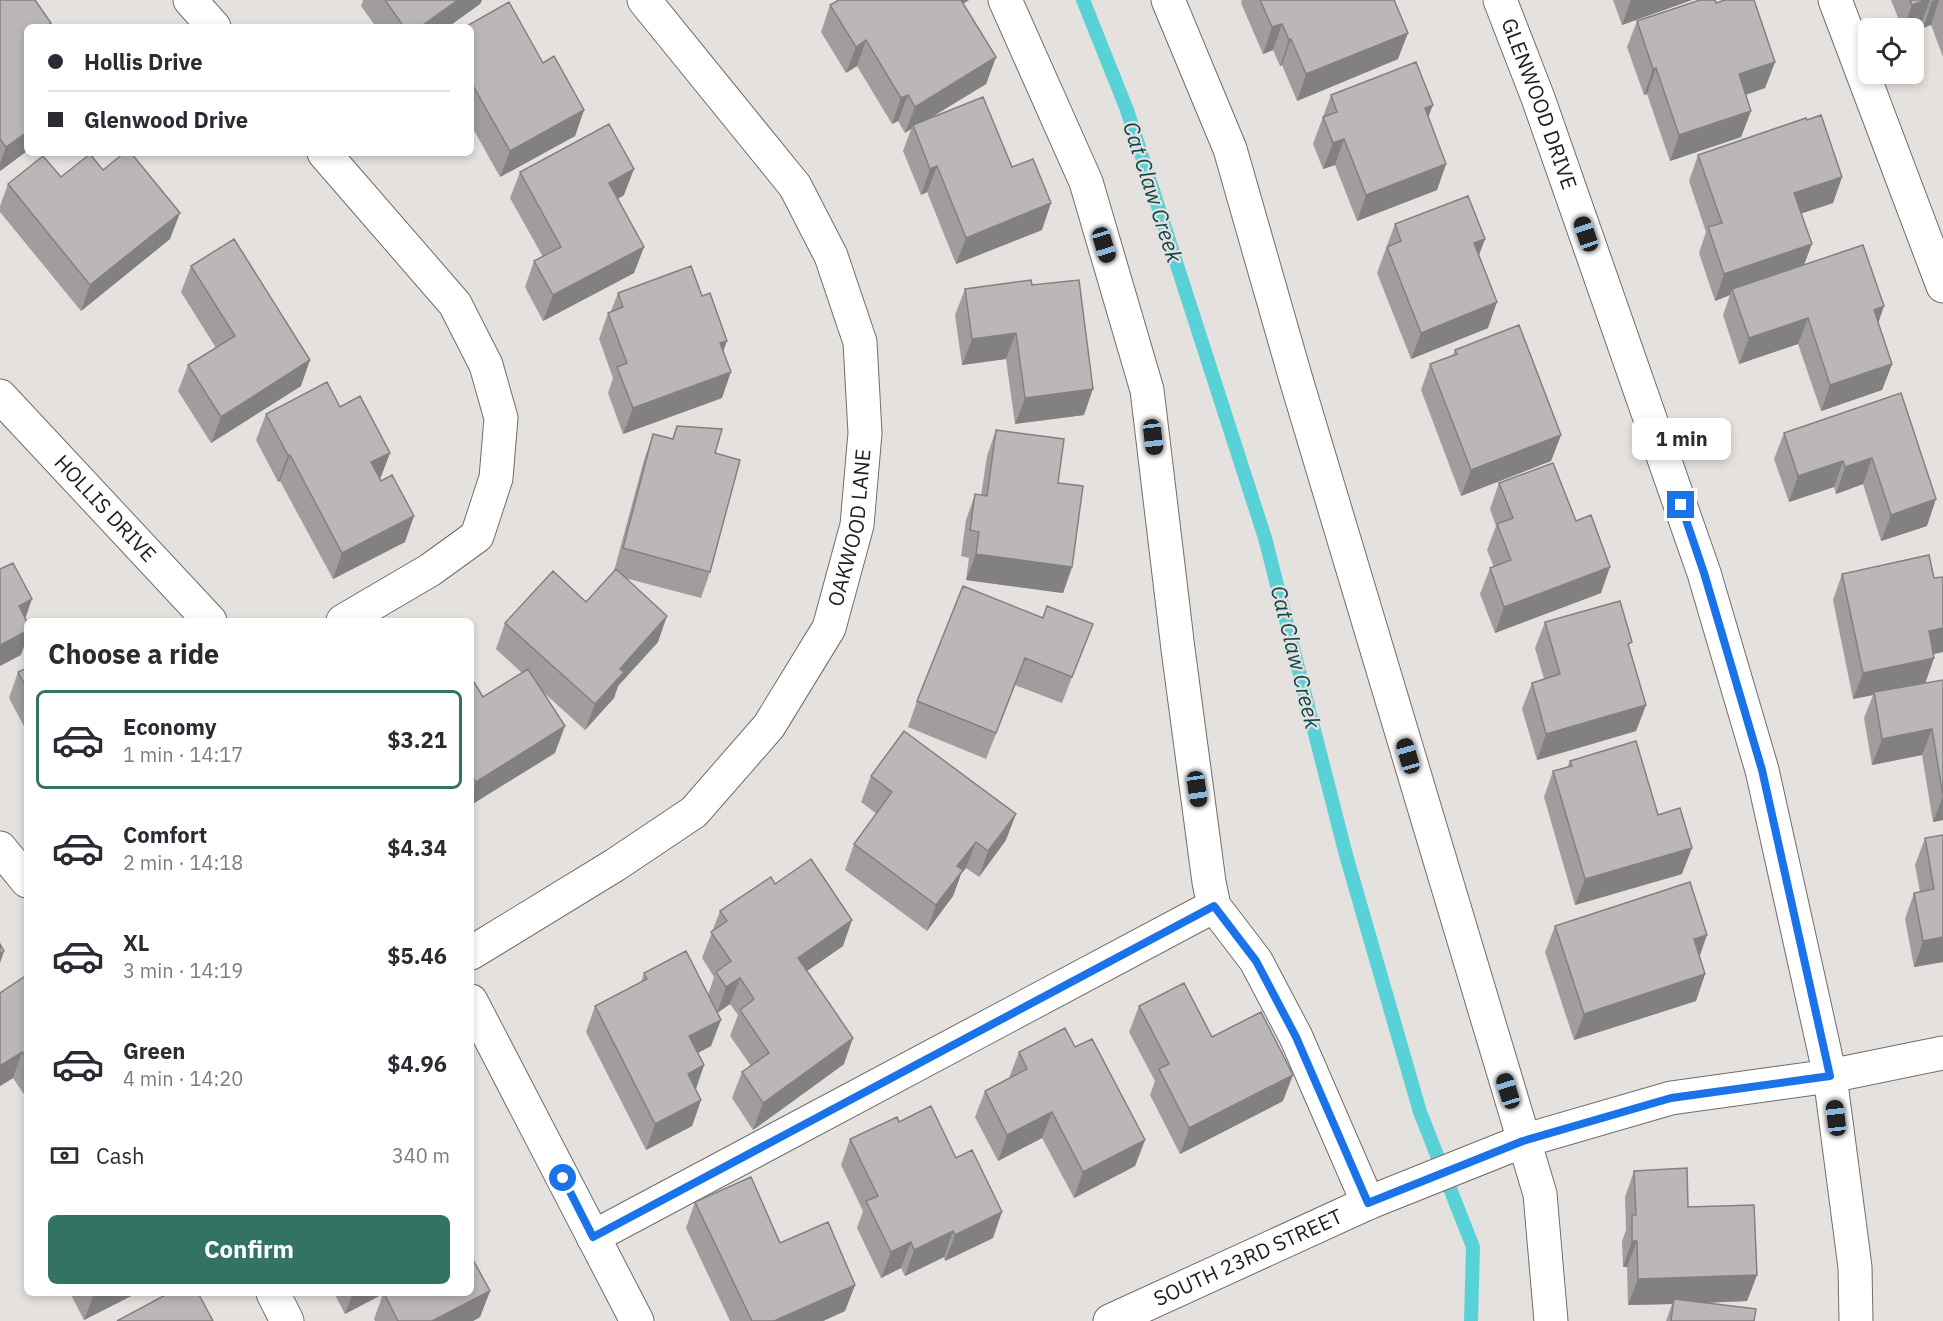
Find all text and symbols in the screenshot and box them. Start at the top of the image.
street label: GLENWOOD DRIVE [1495,14,1584,193]
map controls [1858,18,1924,84]
button: locate [1858,18,1924,84]
text: Hollis Drive [84,47,203,76]
text: Glenwood Drive [84,105,248,134]
water label: Cat Claw Creek [1117,118,1190,266]
car [1572,214,1600,254]
car [1090,225,1118,265]
car [1142,418,1164,456]
callout: 1 min [1632,418,1730,460]
text: 1 min [1655,425,1708,452]
street label: HOLLIS DRIVE [49,448,163,568]
street label: OAKWOOD LANE [821,448,877,609]
route end [1667,491,1694,518]
water label: Cat Claw Creek [1265,582,1328,732]
text: Choose a ride [48,636,219,671]
text: Economy [123,712,217,741]
icon: car [51,713,105,767]
text: $3.21 [387,725,447,754]
car [1394,736,1422,776]
text: 1 min · 14:17 [123,741,243,768]
car [1186,770,1208,808]
text: Comfort [123,820,207,849]
icon: car [51,821,105,875]
text: $4.34 [387,833,447,862]
text: 2 min · 14:18 [123,849,243,876]
text: XL [123,928,149,957]
icon: car [51,929,105,983]
text: $5.46 [387,941,447,970]
text: 3 min · 14:19 [123,957,243,984]
text: Green [123,1036,185,1065]
icon: car [51,1037,105,1091]
text: $4.96 [387,1049,447,1078]
text: 4 min · 14:20 [123,1065,243,1092]
car [1494,1071,1522,1111]
car [1825,1099,1847,1137]
icon: cash [48,1139,81,1172]
text: Cash [96,1141,145,1170]
text: 340 m [392,1142,450,1169]
route start [549,1164,576,1191]
street label: SOUTH 23RD STREET [1149,1202,1347,1312]
button: Confirm [48,1215,450,1284]

